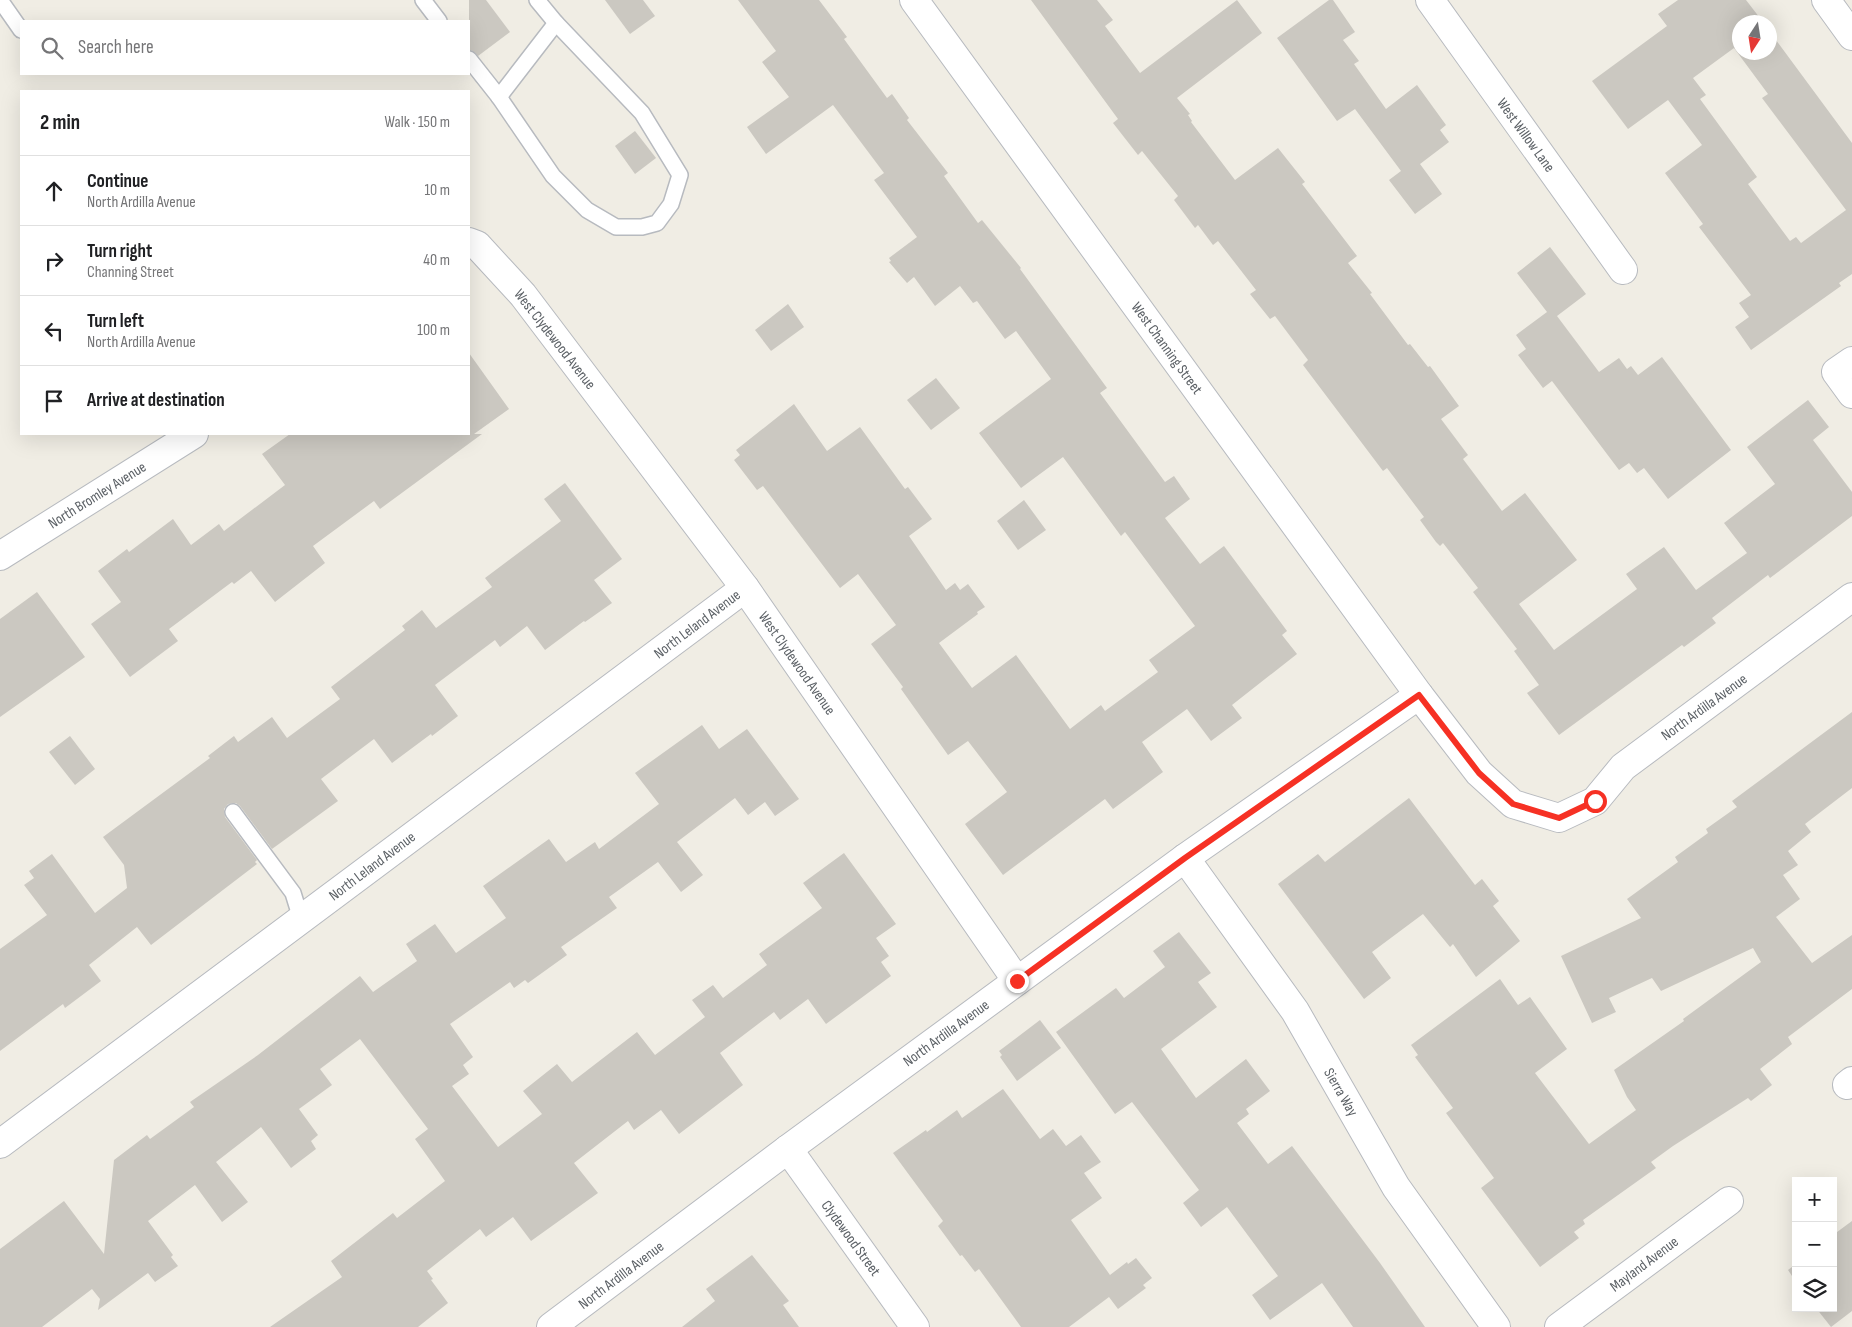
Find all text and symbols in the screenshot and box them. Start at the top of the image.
north arrow [1732,15,1777,60]
search box [20,20,470,75]
icon: search [38,34,66,62]
text: Search here [78,36,154,59]
street label: West Willow Lane [1492,95,1559,176]
text: 2 min [40,110,80,135]
text: Walk · 150 m [385,113,450,132]
text: Continue [87,170,148,193]
icon: ahead [40,177,68,205]
text: 10 m [424,181,450,200]
text: North Ardilla Avenue [87,193,196,212]
text: Turn right [87,240,152,263]
icon: right [40,247,68,275]
text: 40 m [423,251,450,270]
text: Channing Street [87,263,174,282]
street label: West Clydewood Avenue [510,285,600,393]
street label: West Channing Street [1127,298,1207,398]
text: Turn left [87,310,144,333]
icon: left [40,317,68,345]
text: 100 m [417,321,450,340]
text: North Ardilla Avenue [87,333,196,352]
icon: arrive [40,387,68,415]
text: Arrive at destination [87,389,225,412]
street label: North Bromley Avenue [45,458,150,533]
street label: North Leland Avenue [650,586,744,663]
street label: West Clydewood Avenue [754,608,839,719]
street label: North Ardilla Avenue [1657,670,1751,745]
route start [1584,790,1607,813]
street label: North Leland Avenue [325,828,419,905]
route end [1006,970,1029,993]
street label: North Ardilla Avenue [899,996,993,1071]
street label: Sierra Way [1319,1065,1362,1120]
map controls [1792,1177,1837,1312]
button: + [1792,1177,1837,1222]
street label: Clydewood Street [817,1197,885,1280]
button: − [1792,1222,1837,1267]
street label: Mayland Avenue [1606,1233,1682,1296]
street label: North Ardilla Avenue [575,1237,668,1314]
button: layers [1792,1267,1837,1312]

